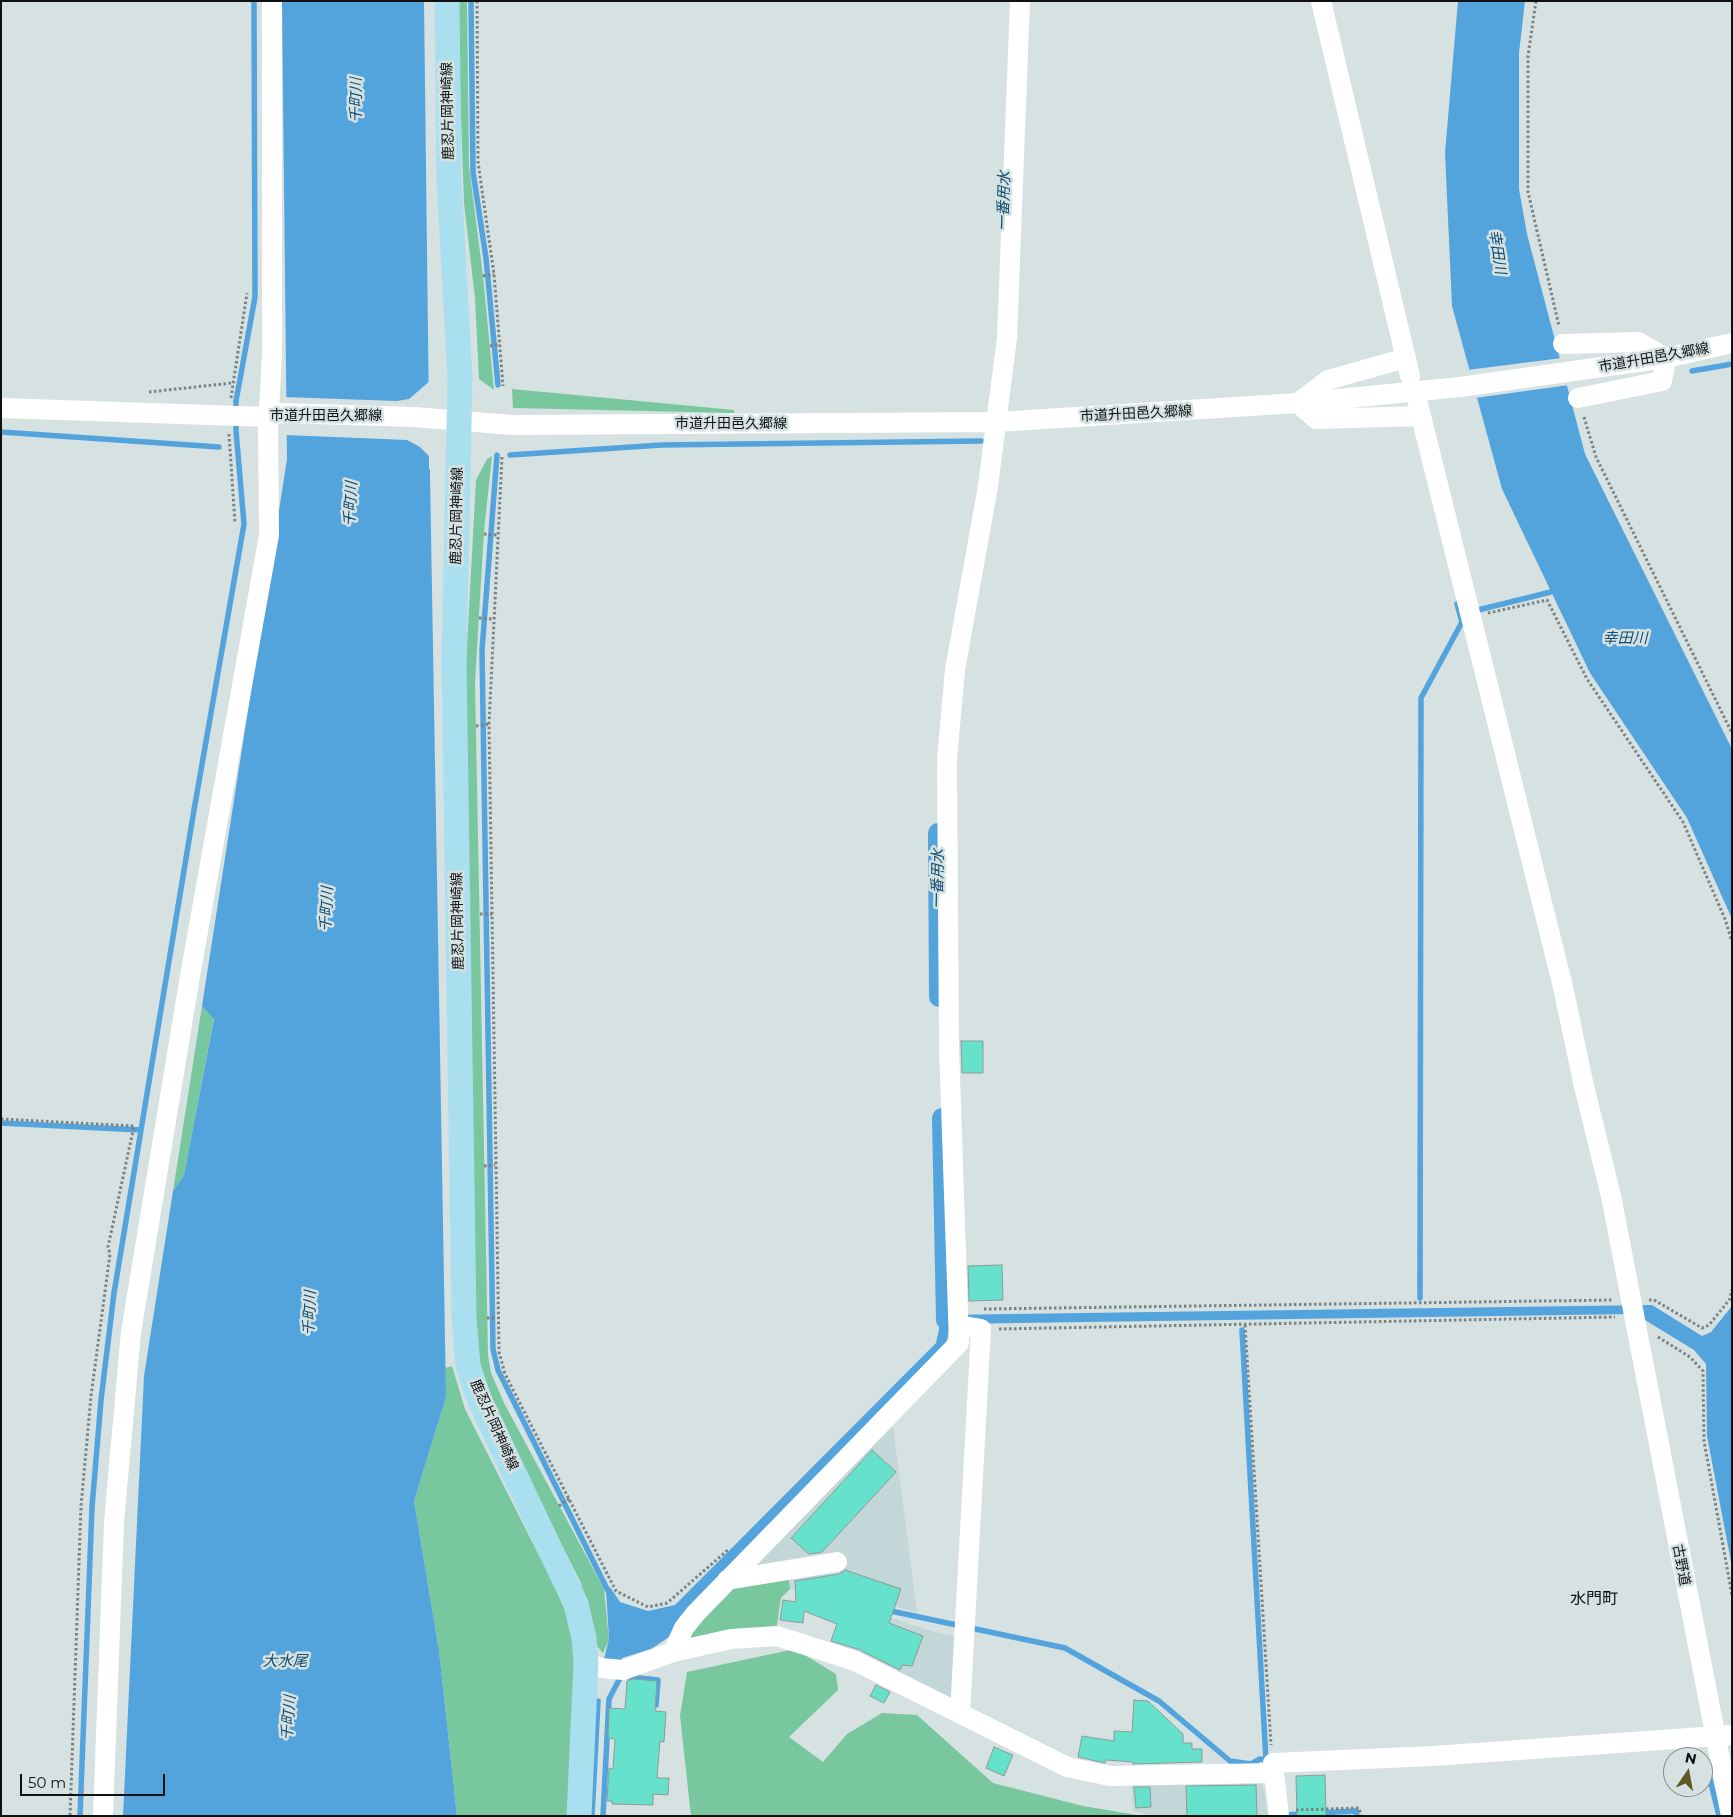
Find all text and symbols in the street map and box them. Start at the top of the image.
street label: 鹿忍片岡神崎線 [439,62,457,160]
water label: 千町川 [348,78,366,122]
water label: 一番用水 [994,171,1014,231]
water label: 幸田川 [1485,228,1509,276]
street label: 市道升田邑久郷線 [1597,340,1711,376]
street label: 市道升田邑久郷線 [1080,403,1192,425]
street label: 市道升田邑久郷線 [270,408,382,424]
street label: 市道升田邑久郷線 [675,416,787,432]
street label: 鹿忍片岡神崎線 [448,467,466,565]
water label: 千町川 [341,481,361,527]
water label: 幸田川 [1603,630,1647,648]
water label: 一番用水 [928,849,948,909]
street label: 鹿忍片岡神崎線 [449,872,467,970]
water label: 千町川 [317,886,337,932]
water label: 千町川 [300,1290,320,1336]
street label: 鹿忍片岡神崎線 [466,1377,522,1473]
street label: 古野道 [1669,1543,1693,1587]
district label: 水門町 [1570,1589,1618,1609]
water label: 大水尾 [263,1653,307,1671]
water label: 千町川 [278,1695,300,1741]
north arrow [1663,1747,1713,1797]
text: N [1684,1748,1698,1768]
scale bar [22,1764,168,1796]
text: 50 m [28,1773,66,1792]

